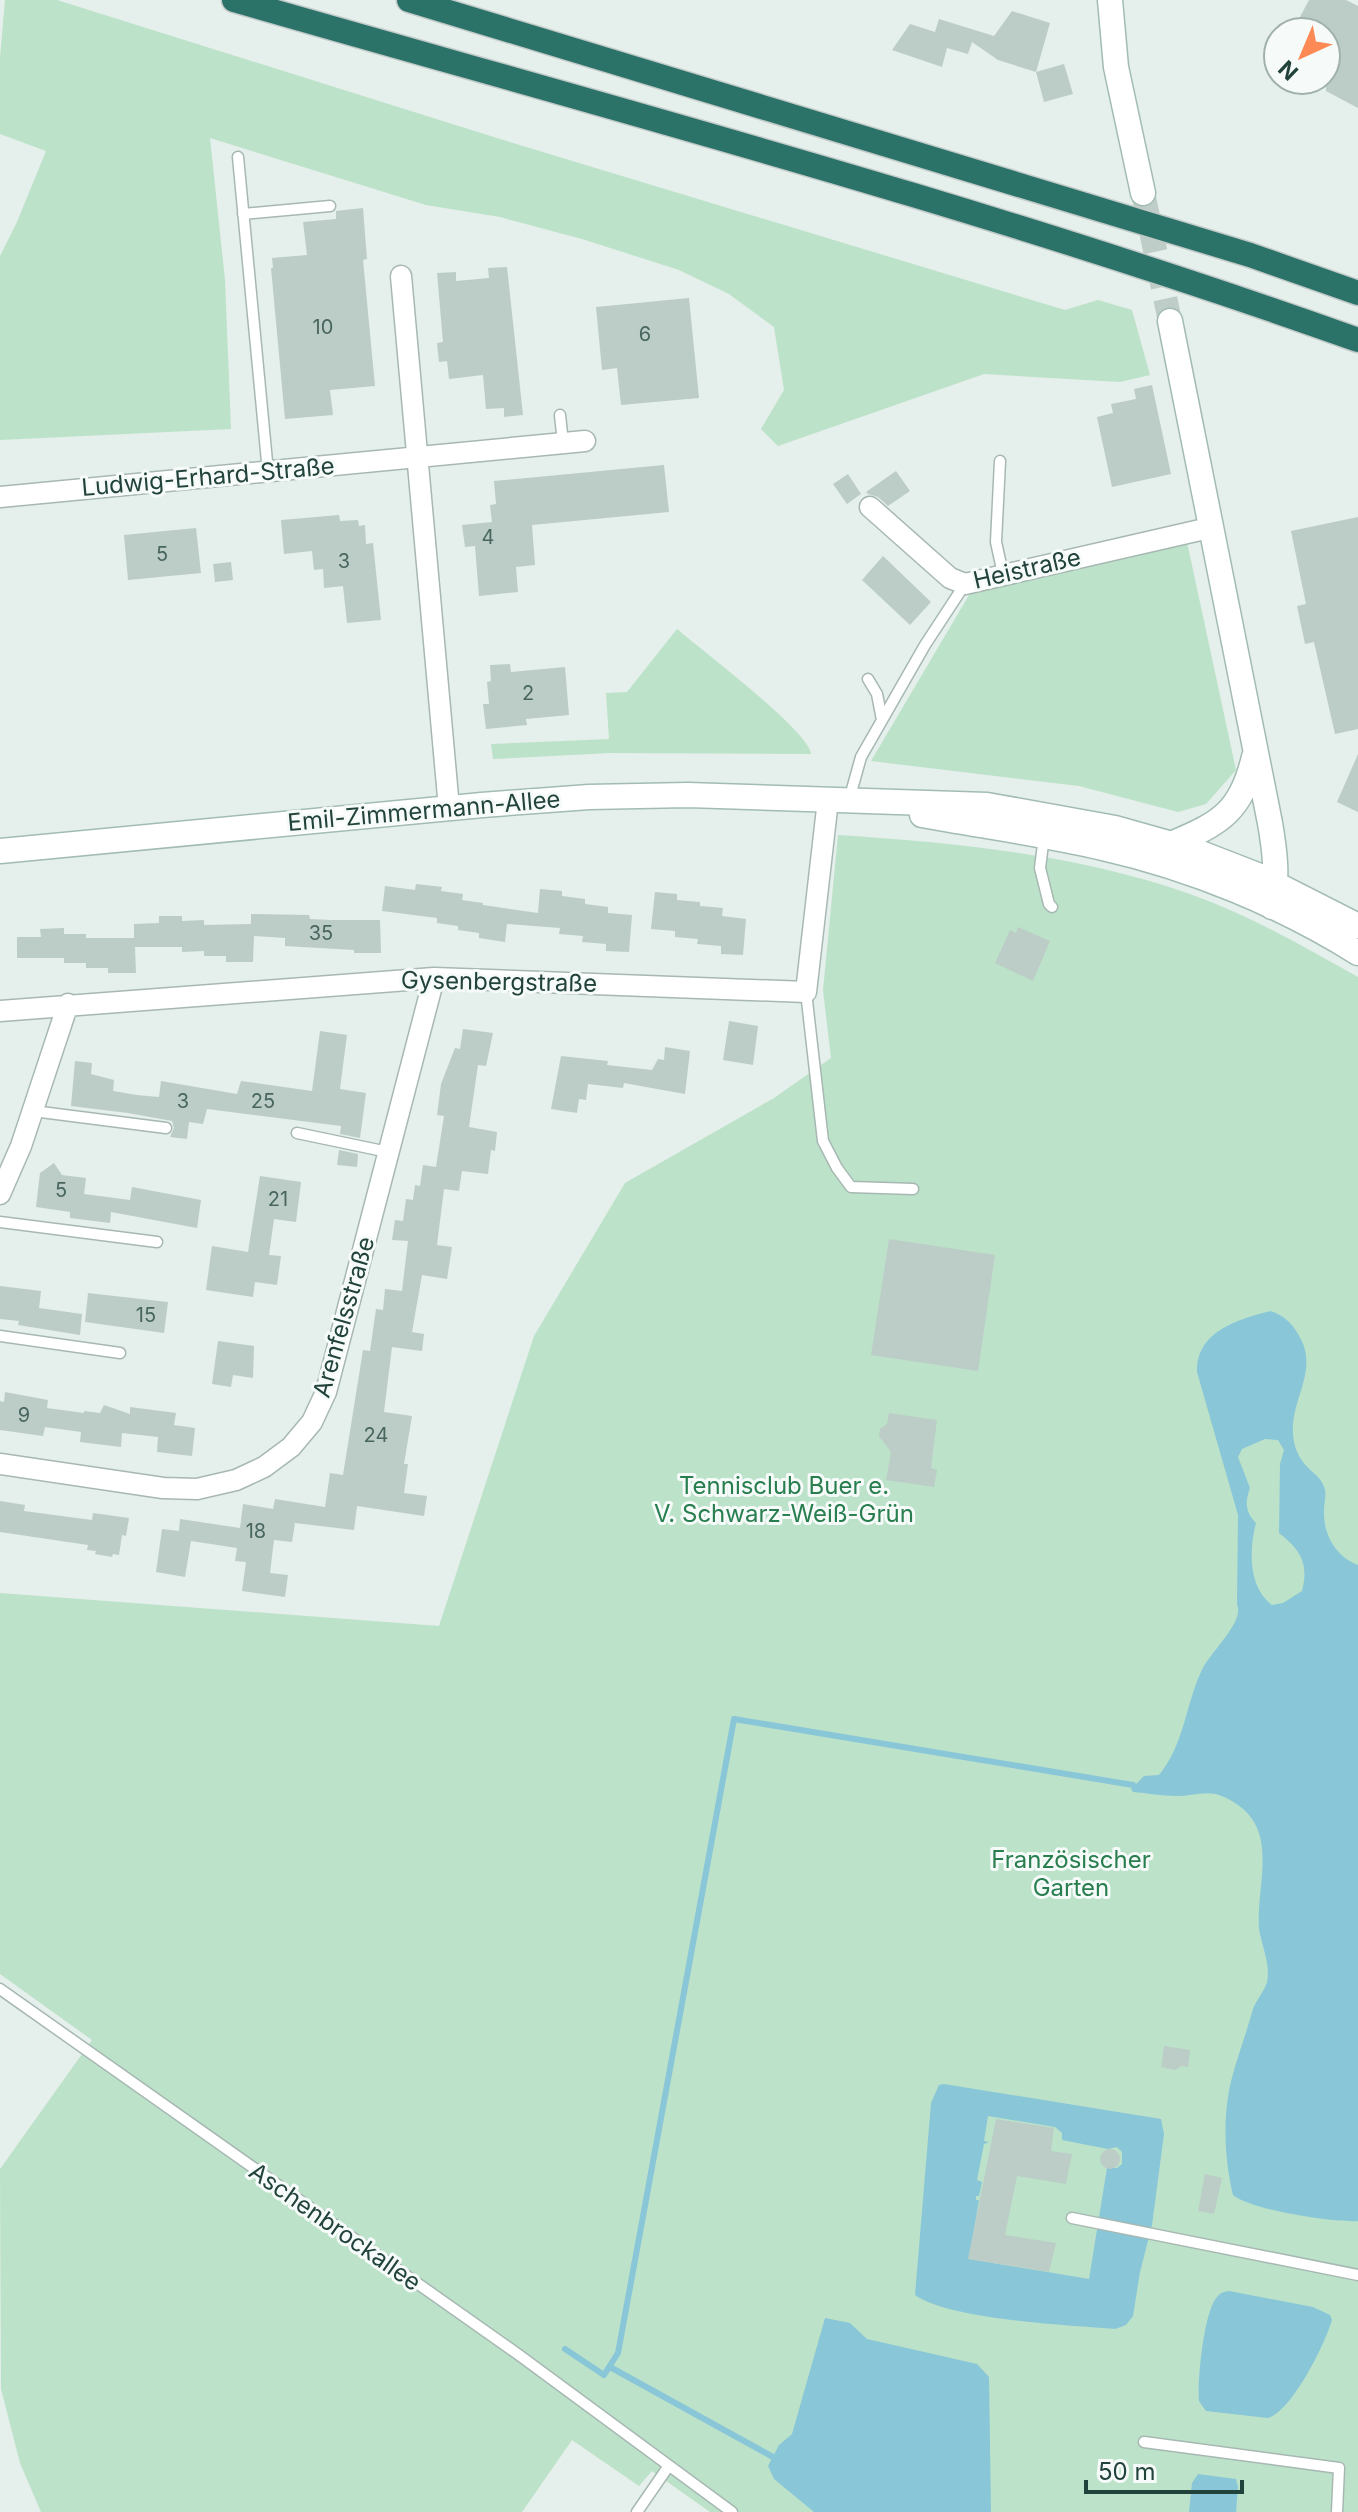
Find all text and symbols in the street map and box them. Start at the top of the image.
north arrow [1262,16,1342,96]
text: N [1273,55,1303,86]
house number: 10 [313,315,333,339]
house number: 6 [639,322,651,346]
street label: Ludwig-Erhard-Straße [80,451,336,502]
house number: 4 [482,525,494,549]
house number: 5 [156,542,168,566]
street label: Heistraße [970,542,1083,595]
house number: 3 [338,549,350,573]
house number: 2 [522,681,534,705]
street label: Emil-Zimmermann-Allee [286,784,562,837]
house number: 35 [309,921,333,945]
street label: Gysenbergstraße [401,965,597,998]
house number: 3 [177,1089,189,1113]
house number: 25 [251,1089,275,1113]
house number: 5 [55,1178,67,1202]
house number: 21 [268,1187,288,1211]
street label: Arenfelsstraße [307,1233,380,1401]
house number: 15 [136,1303,156,1327]
house number: 9 [18,1403,30,1427]
house number: 24 [364,1423,388,1447]
park label: Tennisclub Buer e. V. Schwarz-Weiß-Grün [654,1471,914,1528]
house number: 18 [246,1519,266,1543]
park label: Französischer Garten [991,1845,1151,1902]
street label: Aschenbrockallee [244,2156,427,2297]
scale bar [1086,2444,1242,2494]
text: 50 m [1098,2457,1156,2486]

